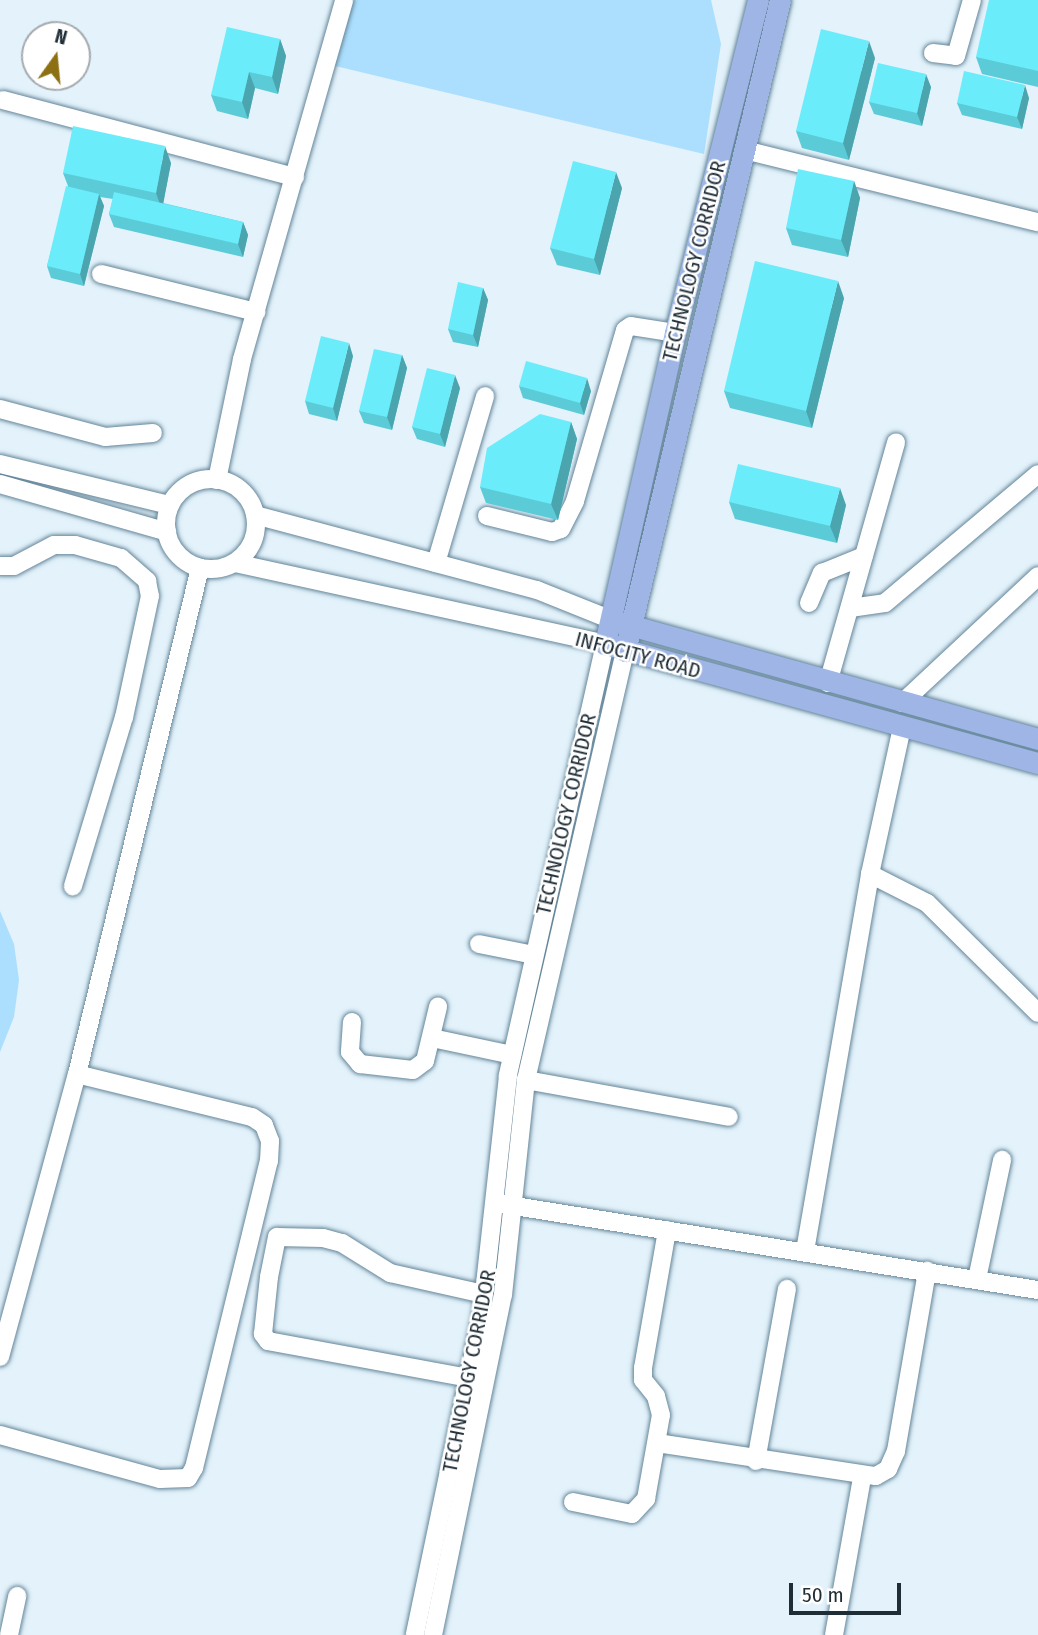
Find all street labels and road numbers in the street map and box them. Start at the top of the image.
street label: TECHNOLOGY CORRIDOR [657,158,731,364]
street label: INFOCITY ROAD [572,626,704,684]
street label: TECHNOLOGY CORRIDOR [531,711,601,917]
street label: TECHNOLOGY CORRIDOR [437,1268,501,1474]

